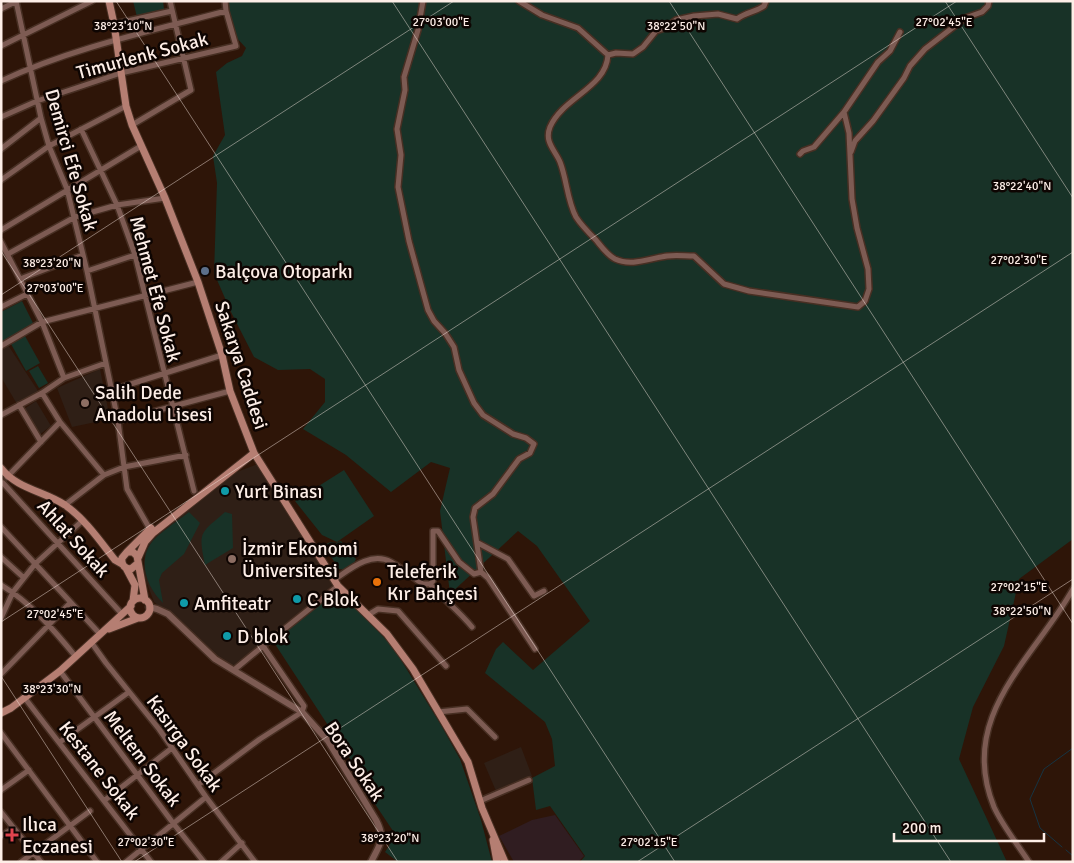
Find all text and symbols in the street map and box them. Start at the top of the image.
text: 27°03'00"E [412,15,470,30]
text: 27°02'45"E [915,15,973,30]
text: 38°23'10"N [94,19,152,34]
text: 38°22'50"N [647,19,705,34]
street label: Timurlenk Sokak [74,27,211,85]
street label: Demirci Efe Sokak [39,86,103,235]
text: 38°22'40"N [993,179,1051,194]
street label: Mehmet Efe Sokak [124,214,186,365]
text: 27°02'30"E [990,253,1048,268]
text: 38°23'20"N [23,256,81,271]
place label: Balçova Otoparkı [215,260,353,284]
marker: Balçova Otoparkı [199,265,211,277]
text: 27°03'00"E [26,281,84,296]
street label: Sakarya Caddesi [209,298,273,432]
place label: Salih Dede Anadolu Lisesi [95,381,212,427]
marker: Salih Dede Anadolu Lisesi [79,397,91,409]
place label: Yurt Binası [235,480,323,504]
marker: Yurt Binası [219,485,231,497]
street label: Ahlat Sokak [32,495,115,583]
place label: İzmir Ekonomi Üniversitesi [242,537,358,583]
marker: İzmir Ekonomi Üniversitesi [226,553,238,565]
place label: Teleferik Kır Bahçesi [387,560,478,606]
marker: Teleferik Kır Bahçesi [371,576,383,588]
text: 27°02'15"E [990,580,1048,595]
place label: C Blok [307,588,359,612]
place label: Amfiteatr [194,592,271,616]
marker: C Blok [291,593,303,605]
marker: Amfiteatr [178,597,190,609]
text: 38°22'50"N [993,604,1051,619]
text: 27°02'45"E [26,607,84,622]
place label: D blok [237,625,289,649]
marker: D blok [221,630,233,642]
text: 38°23'30"N [23,682,81,697]
street label: Kasırga Sokak [141,690,228,797]
street label: Meltem Sokak [98,706,187,812]
street label: Kestane Sokak [53,717,145,825]
street label: Bora Sokak [319,717,390,806]
scale bar [894,810,1044,842]
place label: Ilıca Eczanesi [22,813,93,859]
text: 200 m [902,819,942,837]
marker: Ilıca Eczanesi [6,829,18,841]
text: 38°23'20"N [361,831,419,846]
text: 27°02'30"E [117,835,175,850]
text: 27°02'15"E [620,835,678,850]

